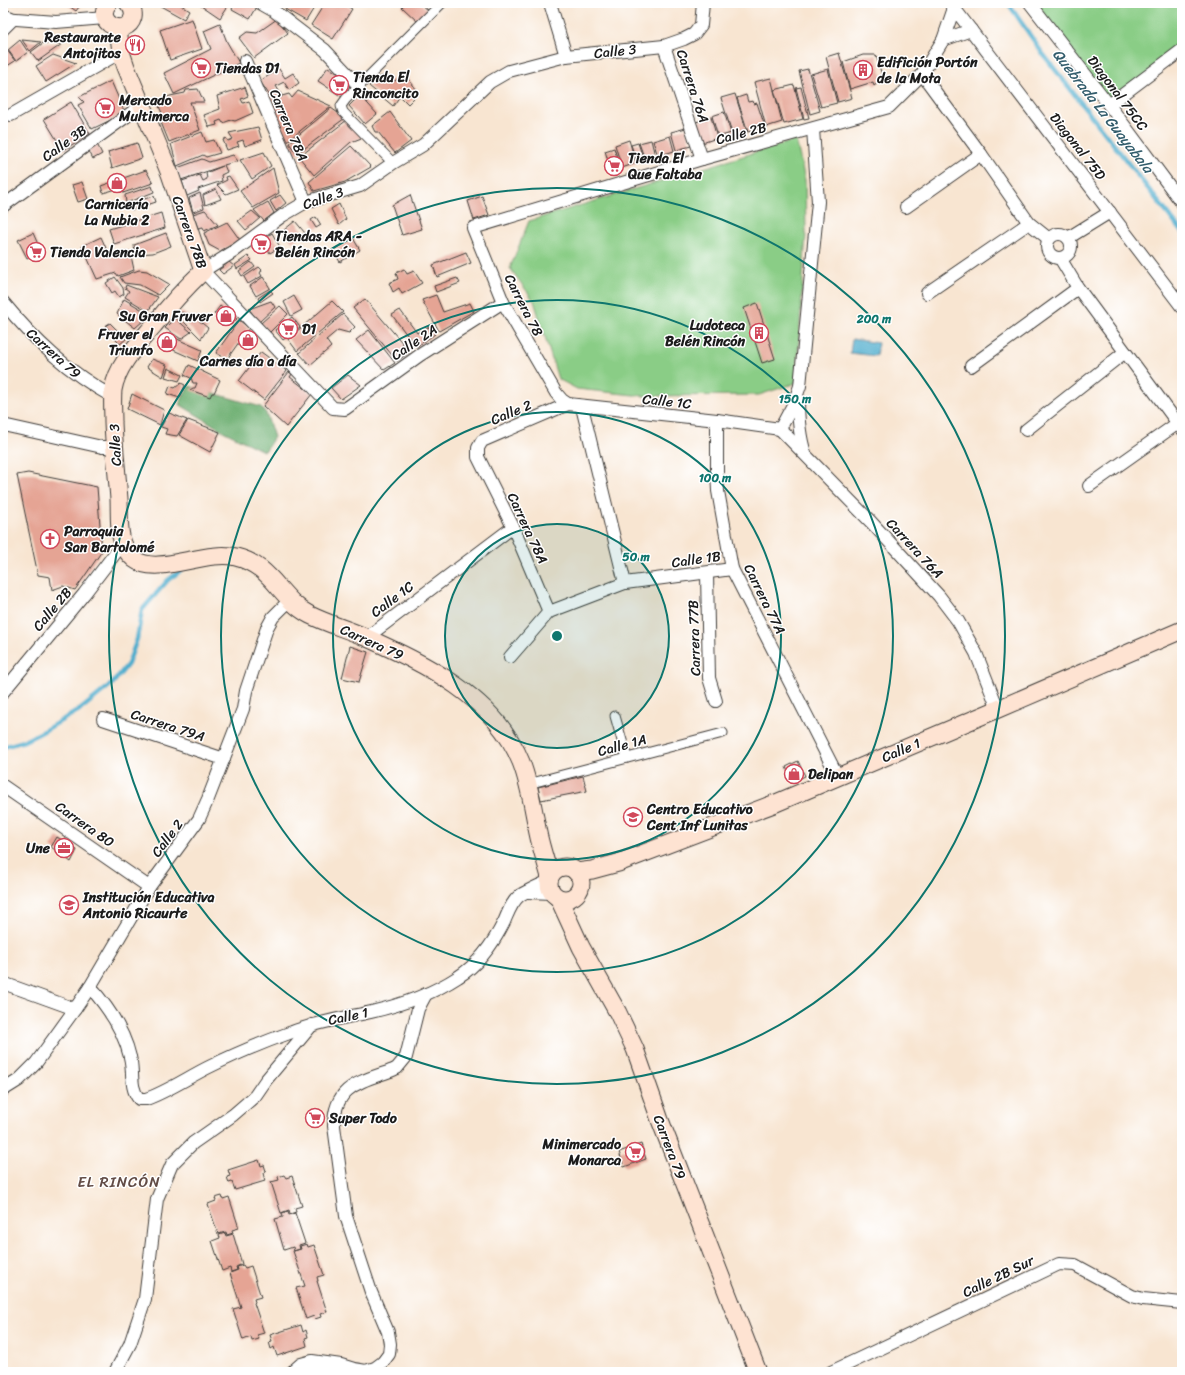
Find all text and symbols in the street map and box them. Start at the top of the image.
place label: Restaurante Antojitos [44,25,122,66]
restaurant icon: Restaurante Antojitos [124,34,146,56]
street label: Calle 3 [593,37,638,66]
water label: Quebrada La Guayabala [1046,43,1161,180]
street label: Carrera 76A [669,46,716,126]
place label: Edifición Portón de la Mota [877,50,978,91]
street label: Diagonal 75CC [1081,50,1155,137]
place label: Tiendas D1 [215,56,280,81]
supermarket icon: Tiendas D1 [190,57,212,79]
building icon: Edifición Portón de la Mota [852,59,874,81]
place label: Tienda El Rinconcito [352,65,420,106]
supermarket icon: Tienda El Rinconcito [328,74,350,96]
street label: Carrera 78A [262,85,315,165]
place label: Mercado Multimerca [118,88,189,129]
supermarket icon: Mercado Multimerca [94,97,116,119]
street label: Diagonal 75D [1043,107,1113,186]
street label: Calle 2B [713,115,769,152]
street label: Calle 3B [36,118,92,169]
place label: Tienda El Que Faltaba [627,146,703,187]
supermarket icon: Tienda El Que Faltaba [603,155,625,177]
shop icon: Carnicería La Nubia 2 [106,172,128,194]
street label: Calle 3 [299,180,348,217]
place label: Carnicería La Nubia 2 [84,192,150,233]
street label: Carrera 78B [165,192,214,272]
place label: Tiendas ARA - Belén Rincón [275,224,363,265]
supermarket icon: Tiendas ARA - Belén Rincón [250,233,272,255]
place label: Tienda Valencia [50,240,145,265]
supermarket icon: Tienda Valencia [25,241,47,263]
street label: Carrera 78 [497,270,550,341]
place label: Su Gran Fruver [118,304,213,329]
shop icon: Su Gran Fruver [215,305,237,327]
text: 200 m [856,308,892,330]
place label: Ludoteca Belén Rincón [665,313,745,354]
place label: D1 [302,317,316,342]
supermarket icon: D1 [277,318,299,340]
street label: Calle 2A [386,318,443,367]
street label: Carrera 79 [20,322,87,385]
place label: Fruver el Triunfo [97,322,154,363]
building icon: Ludoteca Belén Rincón [748,322,770,344]
shop icon: Carnes día a día [237,329,259,351]
shop icon: Fruver el Triunfo [156,331,178,353]
place label: Carnes día a día [199,349,297,374]
street label: Calle 1C [641,386,693,417]
text: 150 m [779,388,812,410]
street label: Calle 2 [487,393,536,432]
street label: Calle 3 [102,423,129,467]
text: 100 m [699,467,732,489]
street label: Carrera 78A [500,488,555,568]
street label: Carrera 76A [880,512,950,585]
place label: Parroquia San Bartolomé [63,519,155,560]
church icon: Parroquia San Bartolomé [39,528,61,550]
street label: Calle 1B [670,544,722,575]
text: 50 m [622,546,650,568]
street label: Carrera 77A [737,560,792,639]
street label: Calle 1C [365,574,420,624]
street label: Calle 2B [26,581,79,637]
street label: Carrera 77B [681,600,708,676]
street label: Carrera 79 [336,617,408,668]
centre of rings [550,629,564,643]
street label: Carrera 79A [128,702,208,749]
street label: Calle 1A [595,727,649,764]
street label: Calle 1 [878,731,925,770]
place label: Delipan [808,762,854,787]
shop icon: Delipan [783,763,805,785]
street label: Carrera 80 [50,795,120,854]
place label: Centro Educativo Cent Inf Lunitas [646,797,753,838]
school or university icon: Centro Educativo Cent Inf Lunitas [622,806,644,828]
street label: Calle 2 [145,814,190,863]
place label: Une [26,836,51,861]
office icon: Une [53,837,75,859]
place label: Institución Educativa Antonio Ricaurte [82,885,215,926]
school or university icon: Institución Educativa Antonio Ricaurte [58,894,80,916]
street label: Calle 1 [326,1000,371,1033]
place label: Super Todo [328,1106,398,1131]
supermarket icon: Super Todo [304,1107,326,1129]
street label: Carrera 79 [646,1111,693,1184]
place label: Minimercado Monarca [542,1132,622,1173]
supermarket icon: Minimercado Monarca [624,1141,646,1163]
district label: EL RINCÓN [77,1169,161,1195]
street label: Calle 2B Sur [958,1248,1040,1305]

